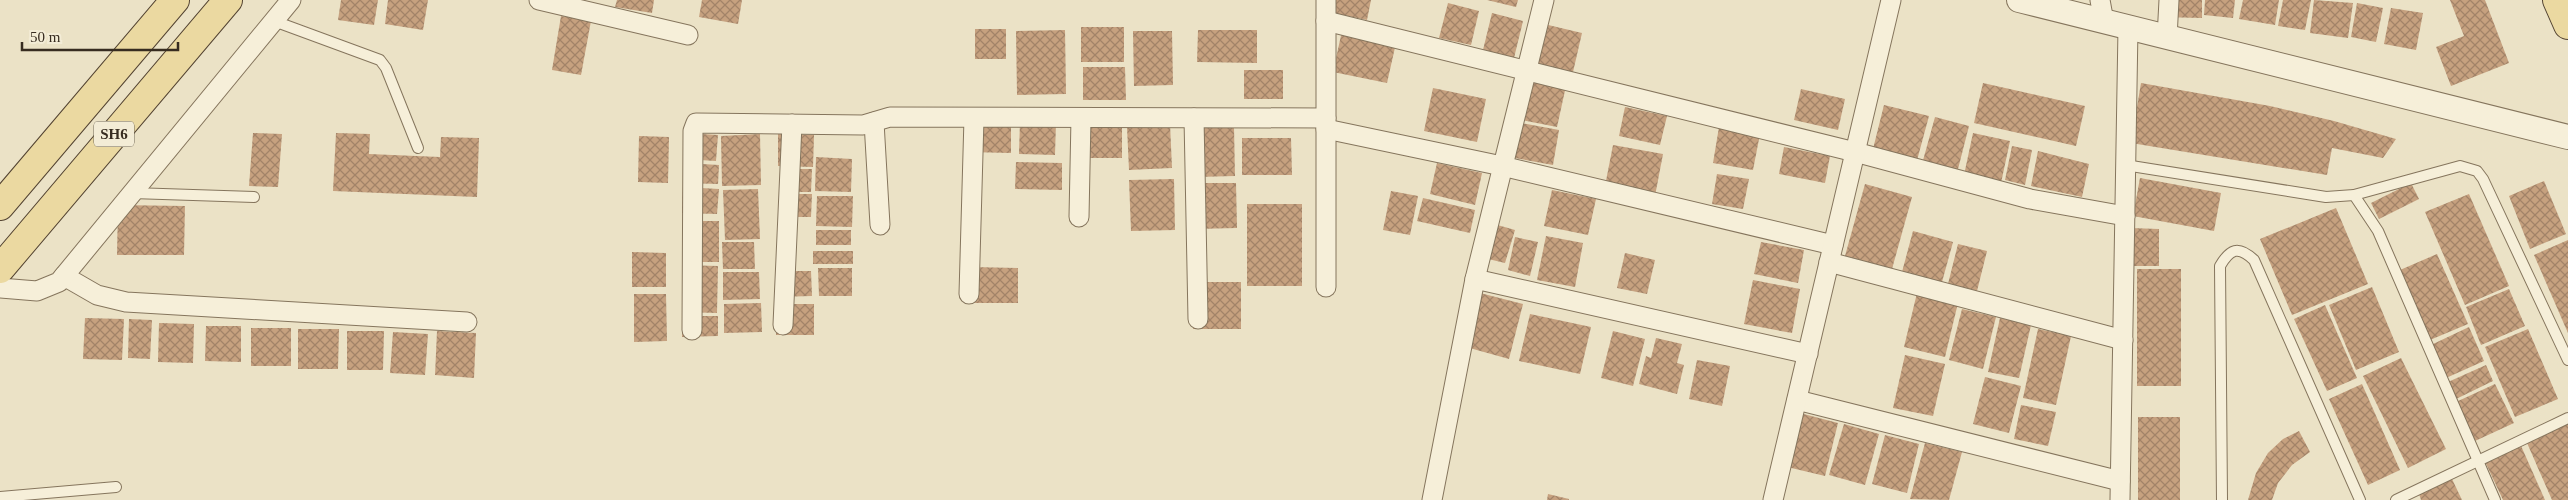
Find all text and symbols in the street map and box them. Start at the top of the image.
scale bar [22,20,179,52]
text: 50 m [30,29,61,45]
road number: SH6 [94,122,134,146]

